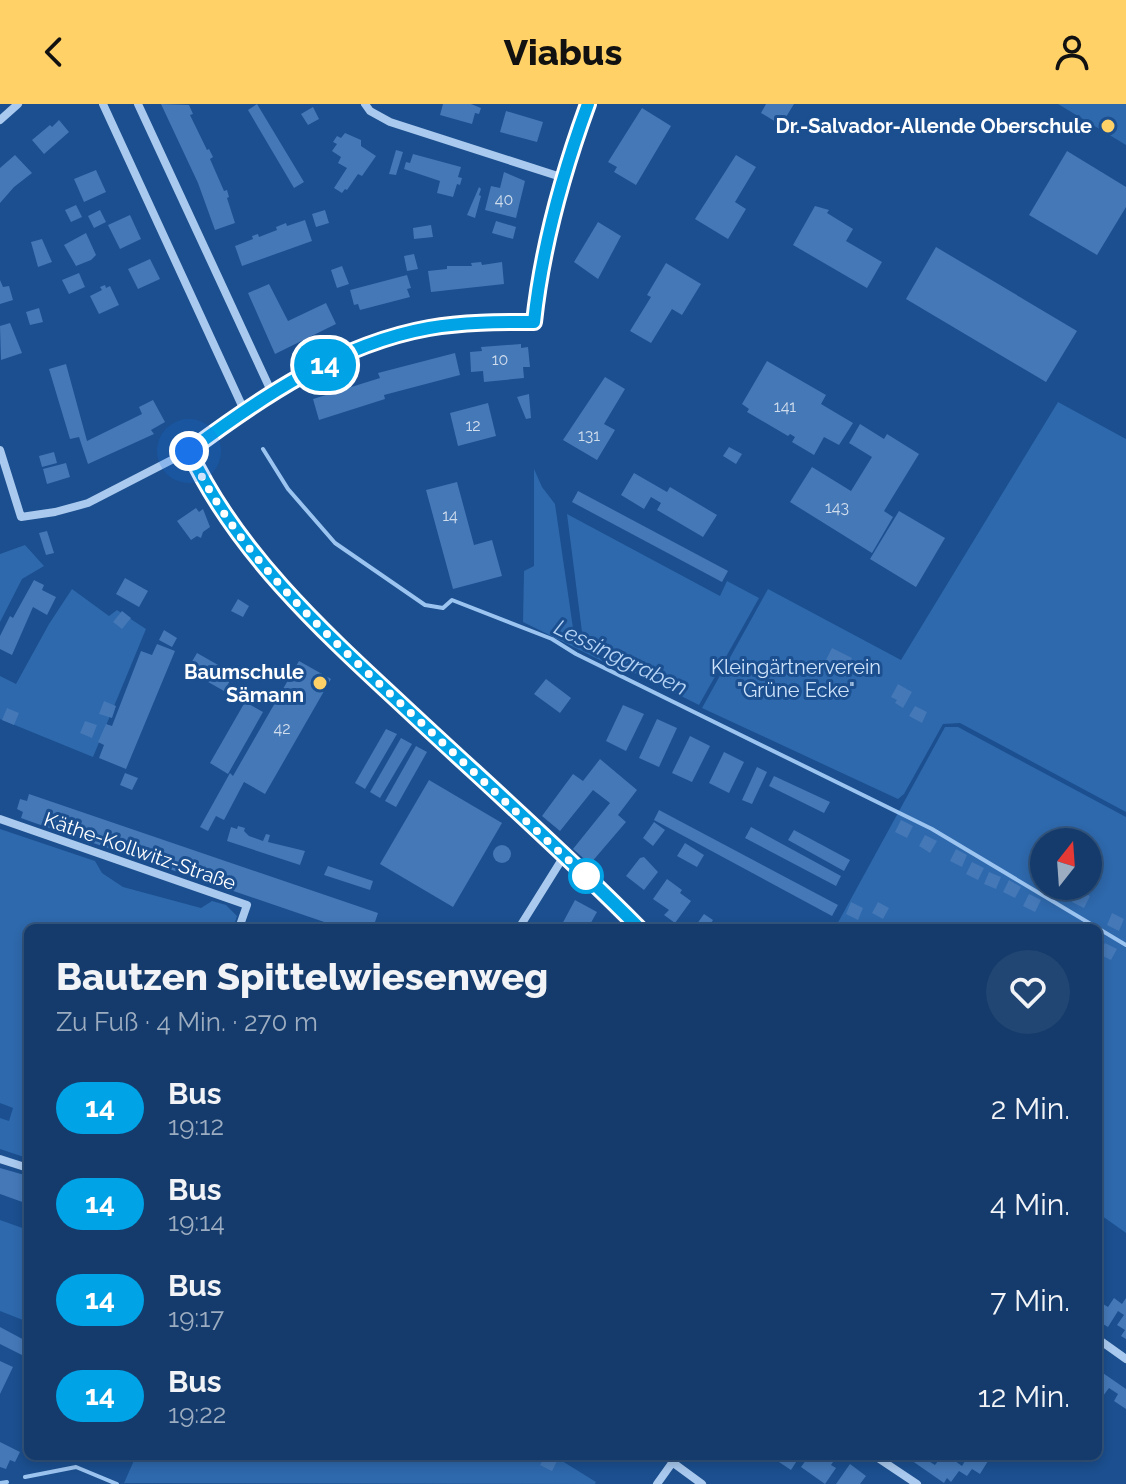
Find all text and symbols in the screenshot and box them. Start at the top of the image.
icon: back [32,30,76,74]
icon: person [1050,30,1094,74]
text: Viabus [504,31,622,73]
place label: Dr.-Salvador-Allende Oberschule [775,114,1092,138]
marker: Dr.-Salvador-Allende Oberschule [1099,117,1117,135]
house number: 40 [495,190,513,209]
line badge: 14 [289,339,361,391]
text: 14 [310,348,340,381]
house number: 10 [492,350,508,369]
house number: 141 [774,397,796,416]
house number: 12 [465,416,481,435]
house number: 131 [578,426,600,445]
your location [169,431,209,471]
house number: 143 [825,498,849,517]
house number: 14 [442,506,458,525]
water label: Lessinggraben [550,614,692,700]
park label: Kleingärtnerverein "Grüne Ecke" [711,655,881,702]
place label: Baumschule Sämann [184,660,304,707]
marker: Baumschule Sämann [311,674,329,692]
house number: 42 [273,719,291,738]
street label: Käthe-Kollwitz-Straße [41,807,239,895]
north arrow [1030,828,1102,900]
map controls [1030,828,1102,900]
unlabelled marker [569,859,603,893]
button: heart [986,950,1070,1034]
text: Bautzen Spittelwiesenweg [56,954,548,999]
text: Zu Fuß · 4 Min. · 270 m [56,1007,318,1037]
text: Bus [168,1076,222,1111]
text: 14 [85,1091,115,1124]
text: 2 Min. [991,1091,1070,1126]
text: 19:12 [168,1111,224,1141]
text: Bus [168,1172,222,1207]
text: 14 [85,1187,115,1220]
text: 4 Min. [990,1187,1070,1222]
text: 19:14 [168,1207,225,1237]
text: Bus [168,1268,222,1303]
text: 14 [85,1283,115,1316]
text: 7 Min. [990,1283,1070,1318]
text: 19:17 [168,1303,224,1333]
text: Bus [168,1364,222,1399]
text: 14 [85,1379,115,1412]
text: 12 Min. [978,1379,1070,1414]
text: 19:22 [168,1399,226,1429]

